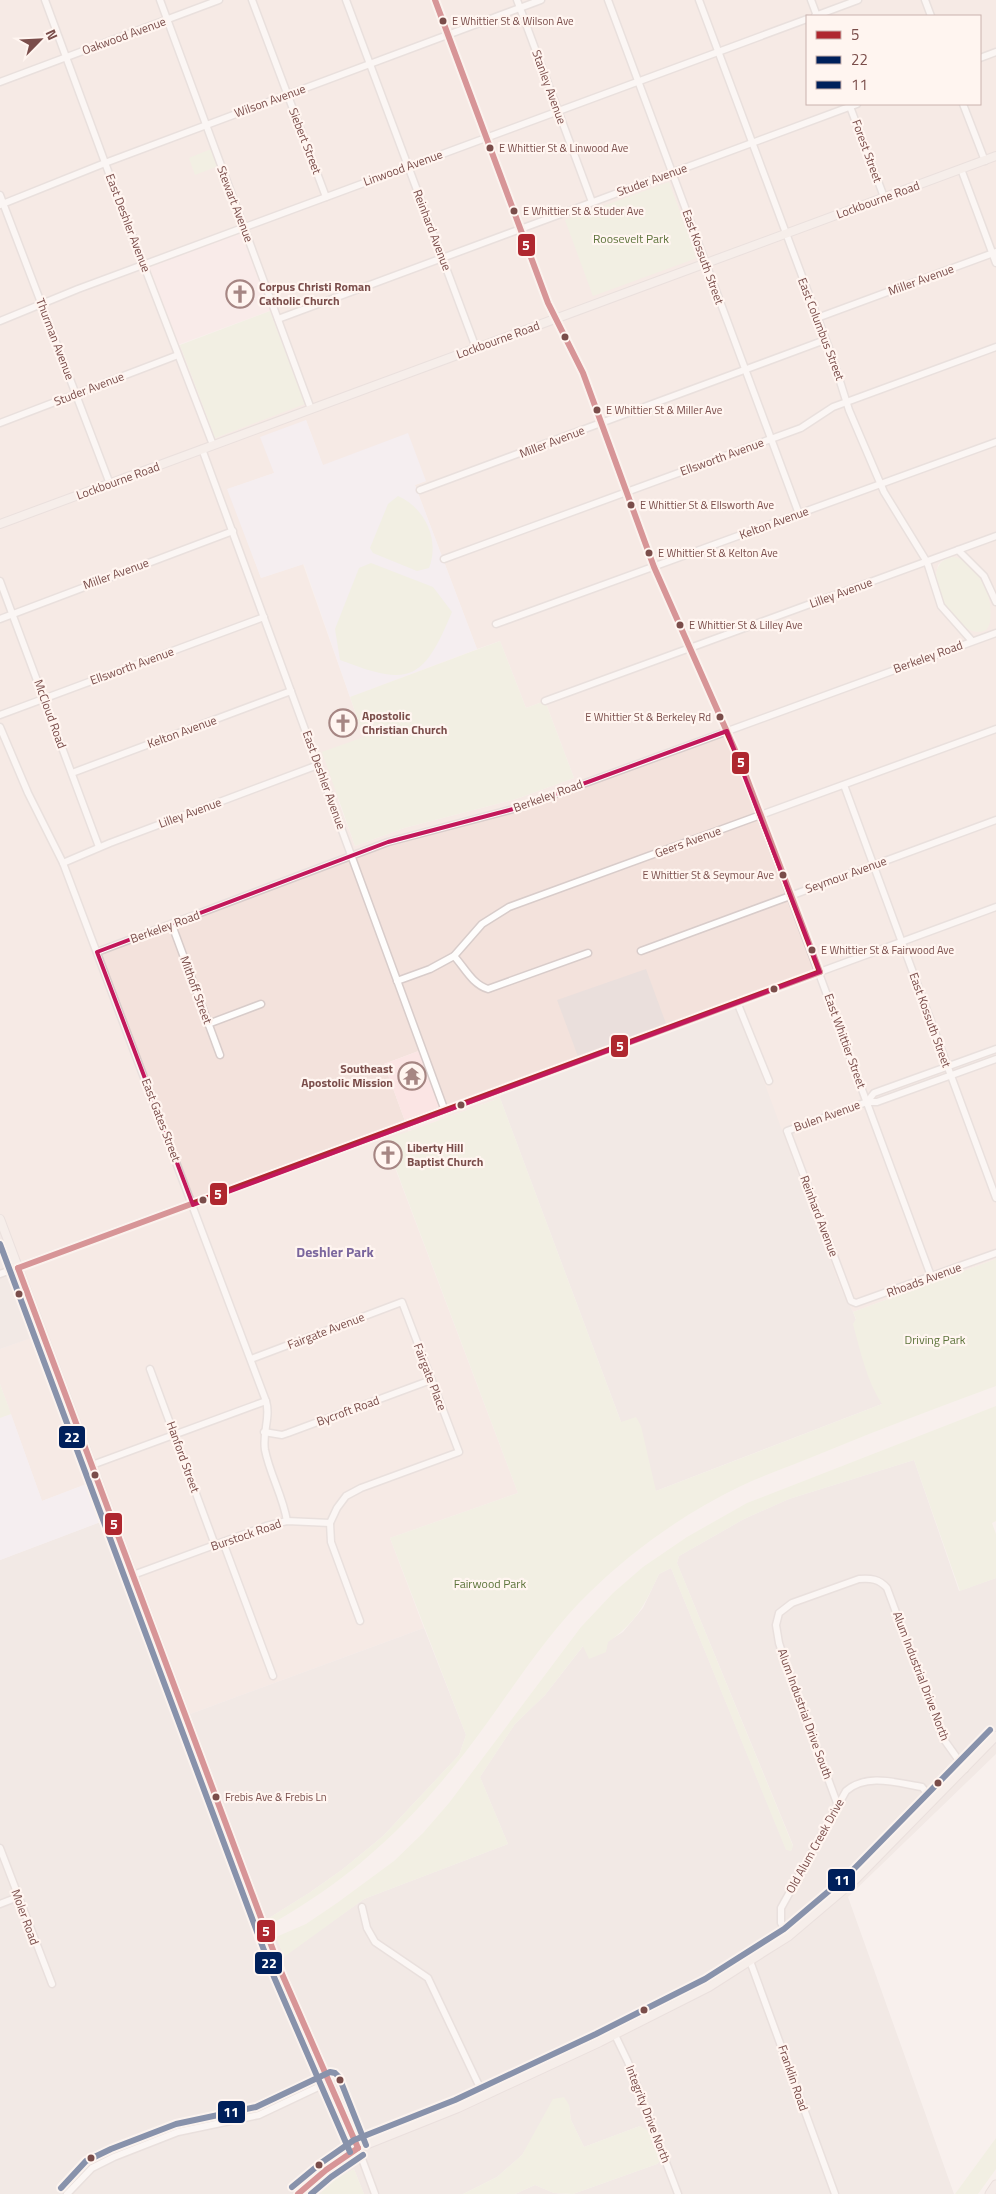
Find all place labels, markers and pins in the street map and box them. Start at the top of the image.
place label: E Whittier St & Wilson Ave [452,13,574,29]
marker: E Whittier St & Wilson Ave [438,16,448,26]
place label: E Whittier St & Linwood Ave [499,140,629,156]
marker: E Whittier St & Linwood Ave [485,143,495,153]
place label: E Whittier St & Studer Ave [523,203,644,219]
marker: E Whittier St & Studer Ave [509,206,519,216]
place label: Corpus Christi Roman Catholic Church [259,277,371,310]
church icon: Corpus Christi Roman Catholic Church [225,279,255,309]
unlabelled marker [560,332,570,342]
place label: E Whittier St & Miller Ave [606,402,723,418]
marker: E Whittier St & Miller Ave [592,405,602,415]
place label: E Whittier St & Ellsworth Ave [640,497,775,513]
marker: E Whittier St & Ellsworth Ave [626,500,636,510]
place label: E Whittier St & Kelton Ave [658,545,778,561]
marker: E Whittier St & Kelton Ave [644,548,654,558]
place label: E Whittier St & Lilley Ave [689,617,803,633]
marker: E Whittier St & Lilley Ave [675,620,685,630]
place label: Apostolic Christian Church [362,706,448,739]
church icon: Apostolic Christian Church [328,708,358,738]
place label: E Whittier St & Berkeley Rd [585,709,711,725]
marker: E Whittier St & Berkeley Rd [715,712,725,722]
place label: E Whittier St & Seymour Ave [642,867,774,883]
marker: E Whittier St & Seymour Ave [778,870,788,880]
place label: E Whittier St & Fairwood Ave [821,942,954,958]
marker: E Whittier St & Fairwood Ave [807,945,817,955]
unlabelled marker [769,984,779,994]
place label: Southeast Apostolic Mission [301,1059,394,1092]
temple icon: Southeast Apostolic Mission [397,1061,427,1091]
unlabelled marker [456,1100,466,1110]
place label: Liberty Hill Baptist Church [407,1138,483,1171]
church icon: Liberty Hill Baptist Church [373,1140,403,1170]
unlabelled marker [198,1195,208,1205]
unlabelled marker [14,1289,24,1299]
unlabelled marker [90,1470,100,1480]
unlabelled marker [933,1778,943,1788]
place label: Frebis Ave & Frebis Ln [225,1789,327,1805]
marker: Frebis Ave & Frebis Ln [211,1792,221,1802]
unlabelled marker [639,2005,649,2015]
unlabelled marker [335,2075,345,2085]
unlabelled marker [86,2153,96,2163]
unlabelled marker [314,2160,324,2170]

